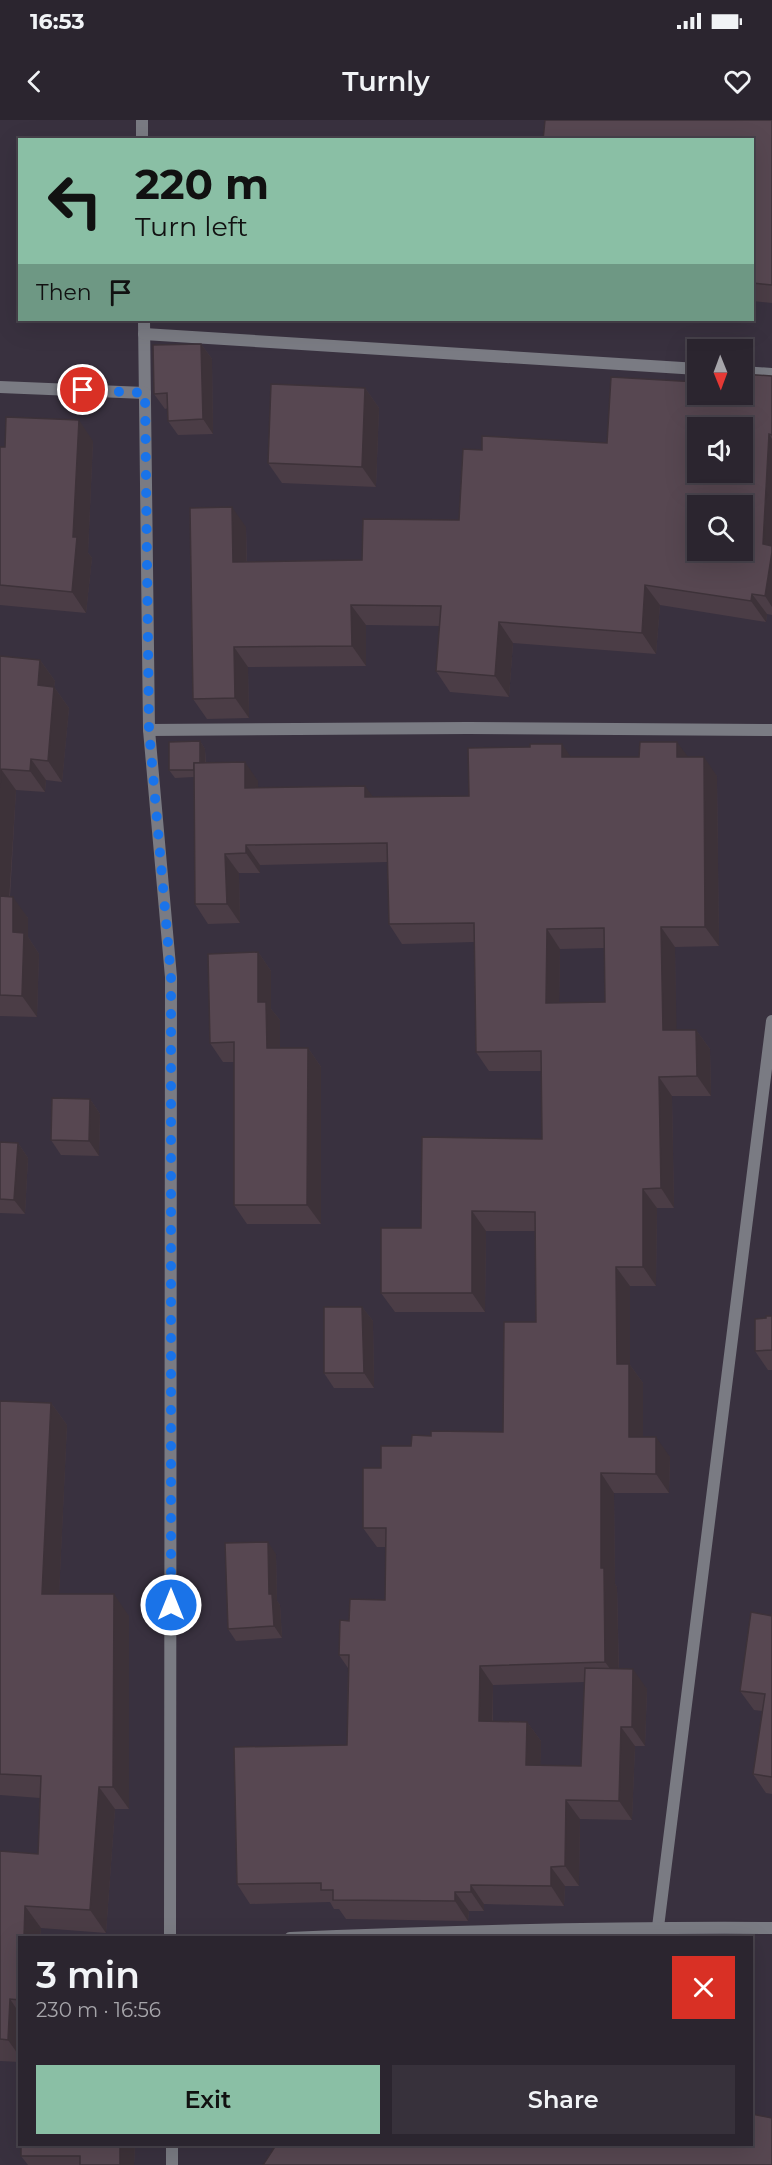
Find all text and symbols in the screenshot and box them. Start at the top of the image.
text: 16:53 [30,8,84,35]
icon: back [18,65,51,98]
text: Turnly [342,65,430,98]
icon: heart [721,65,754,98]
text: 220 m [135,158,269,210]
icon: left [36,162,114,240]
text: Turn left [135,210,248,243]
icon: arrive [104,276,137,309]
text: Then [36,279,92,306]
north arrow [687,339,753,405]
map controls [687,339,753,561]
pin [57,364,108,415]
icon: arrive [66,373,99,406]
button: sound [687,417,753,483]
button: search [687,495,753,561]
position arrow [139,1573,203,1637]
text: 3 min [36,1953,140,1997]
button: close [672,1956,735,2019]
text: 230 m · 16:56 [36,1998,161,2022]
button: Exit [36,2065,380,2134]
button: Share [392,2065,735,2134]

